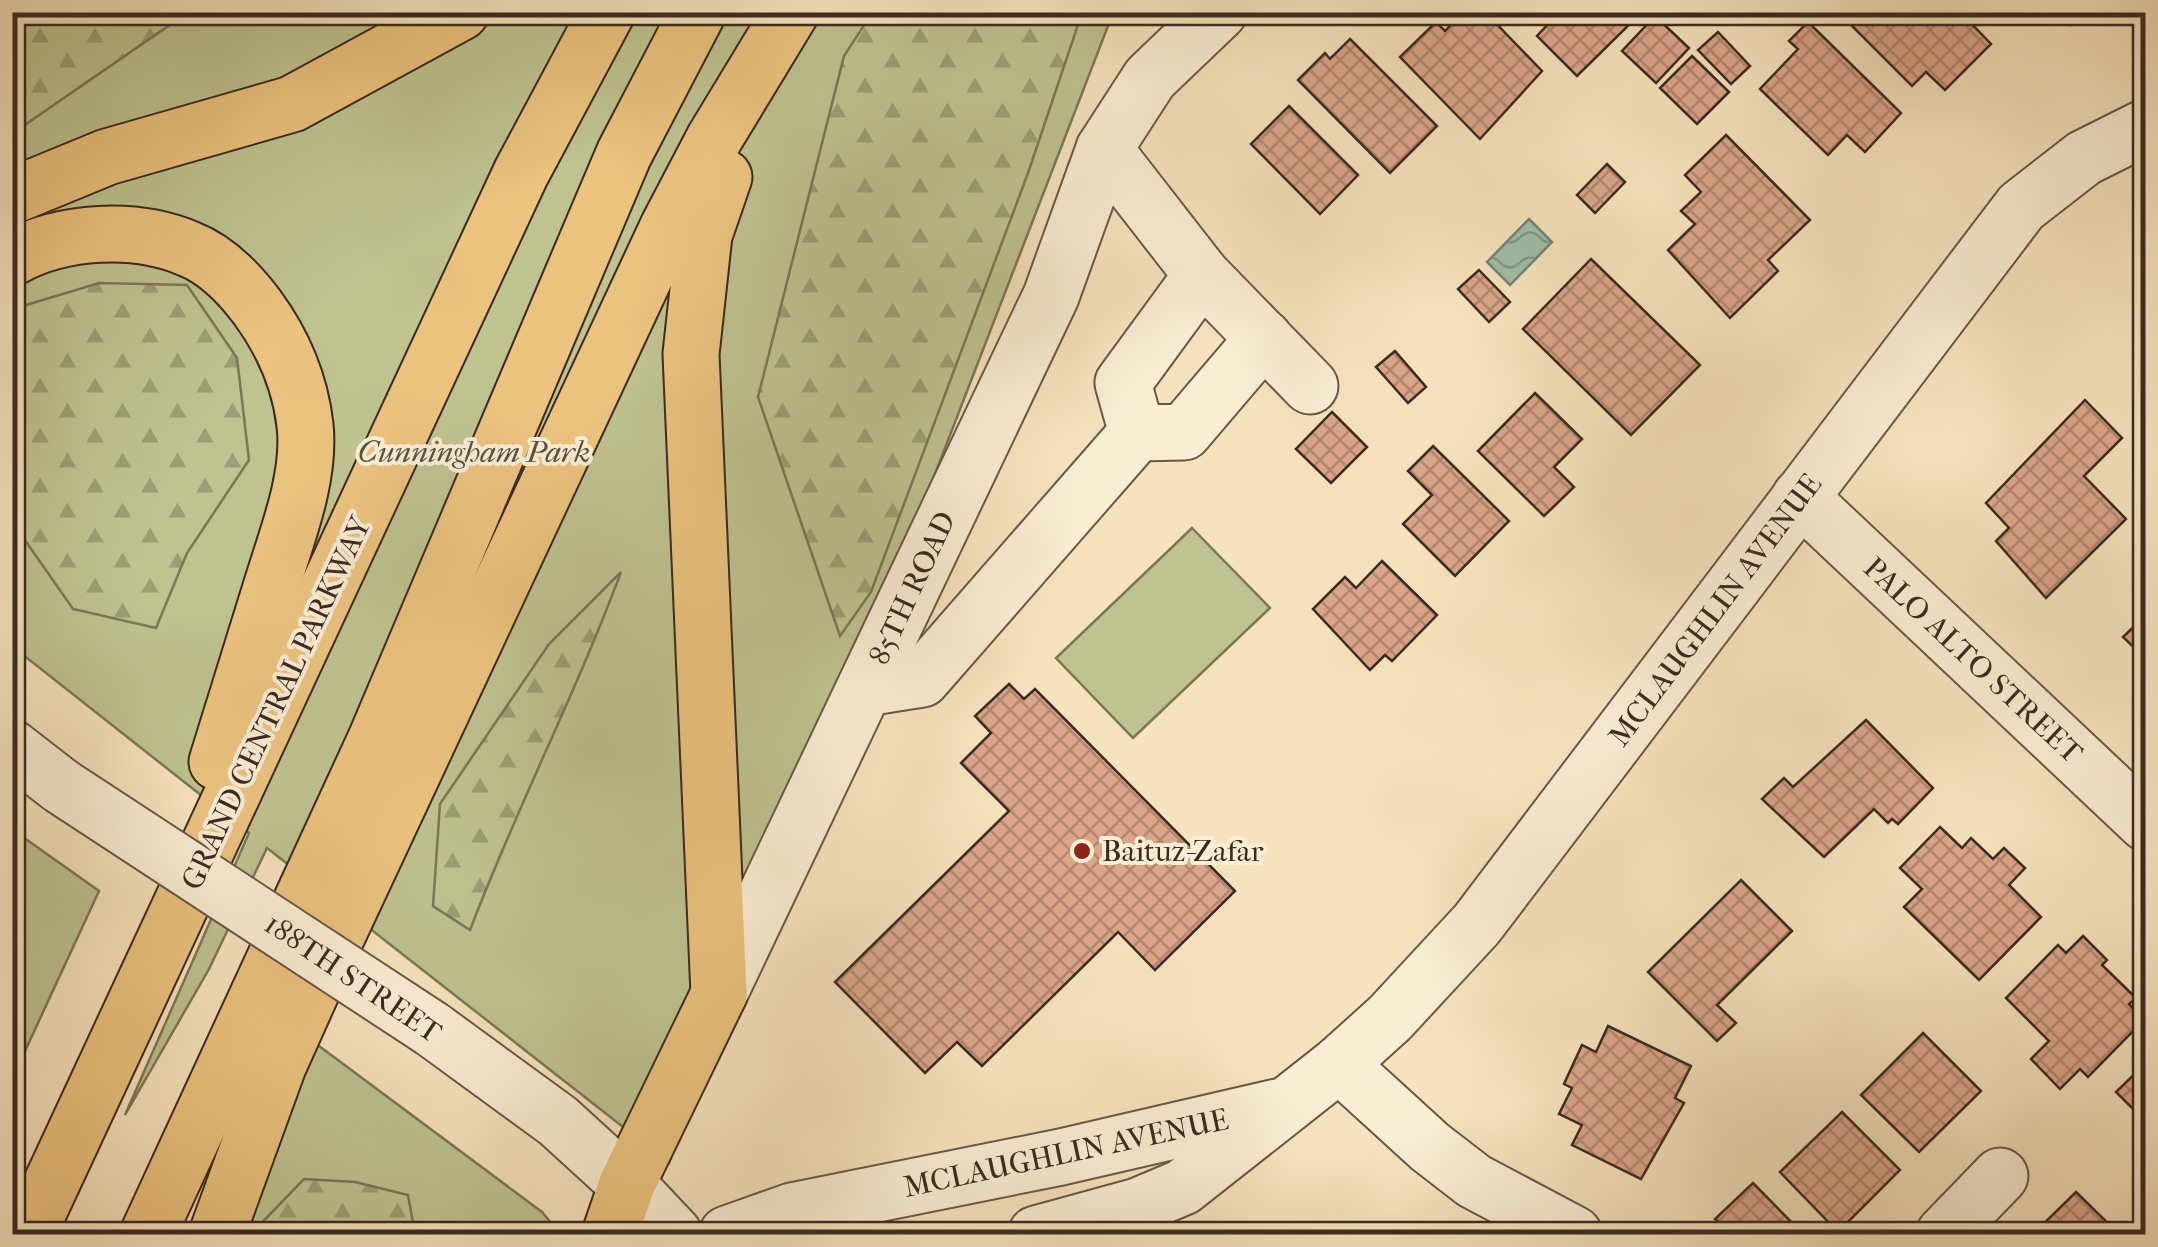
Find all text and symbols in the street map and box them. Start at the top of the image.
park label: Cunningham Park [358,435,590,470]
street label: MCLAUGHLIN AVENUE [1602,467,1829,753]
street label: 85TH ROAD [862,506,963,670]
street label: GRAND CENTRAL PARKWAY [174,510,379,895]
street label: PALO ALTO STREET [1856,550,2090,771]
place label: Baituz-Zafar [1102,834,1264,869]
marker: Baituz-Zafar [1071,840,1093,862]
street label: 188TH STREET [258,906,448,1051]
street label: MCLAUGHLIN AVENUE [900,1102,1232,1205]

